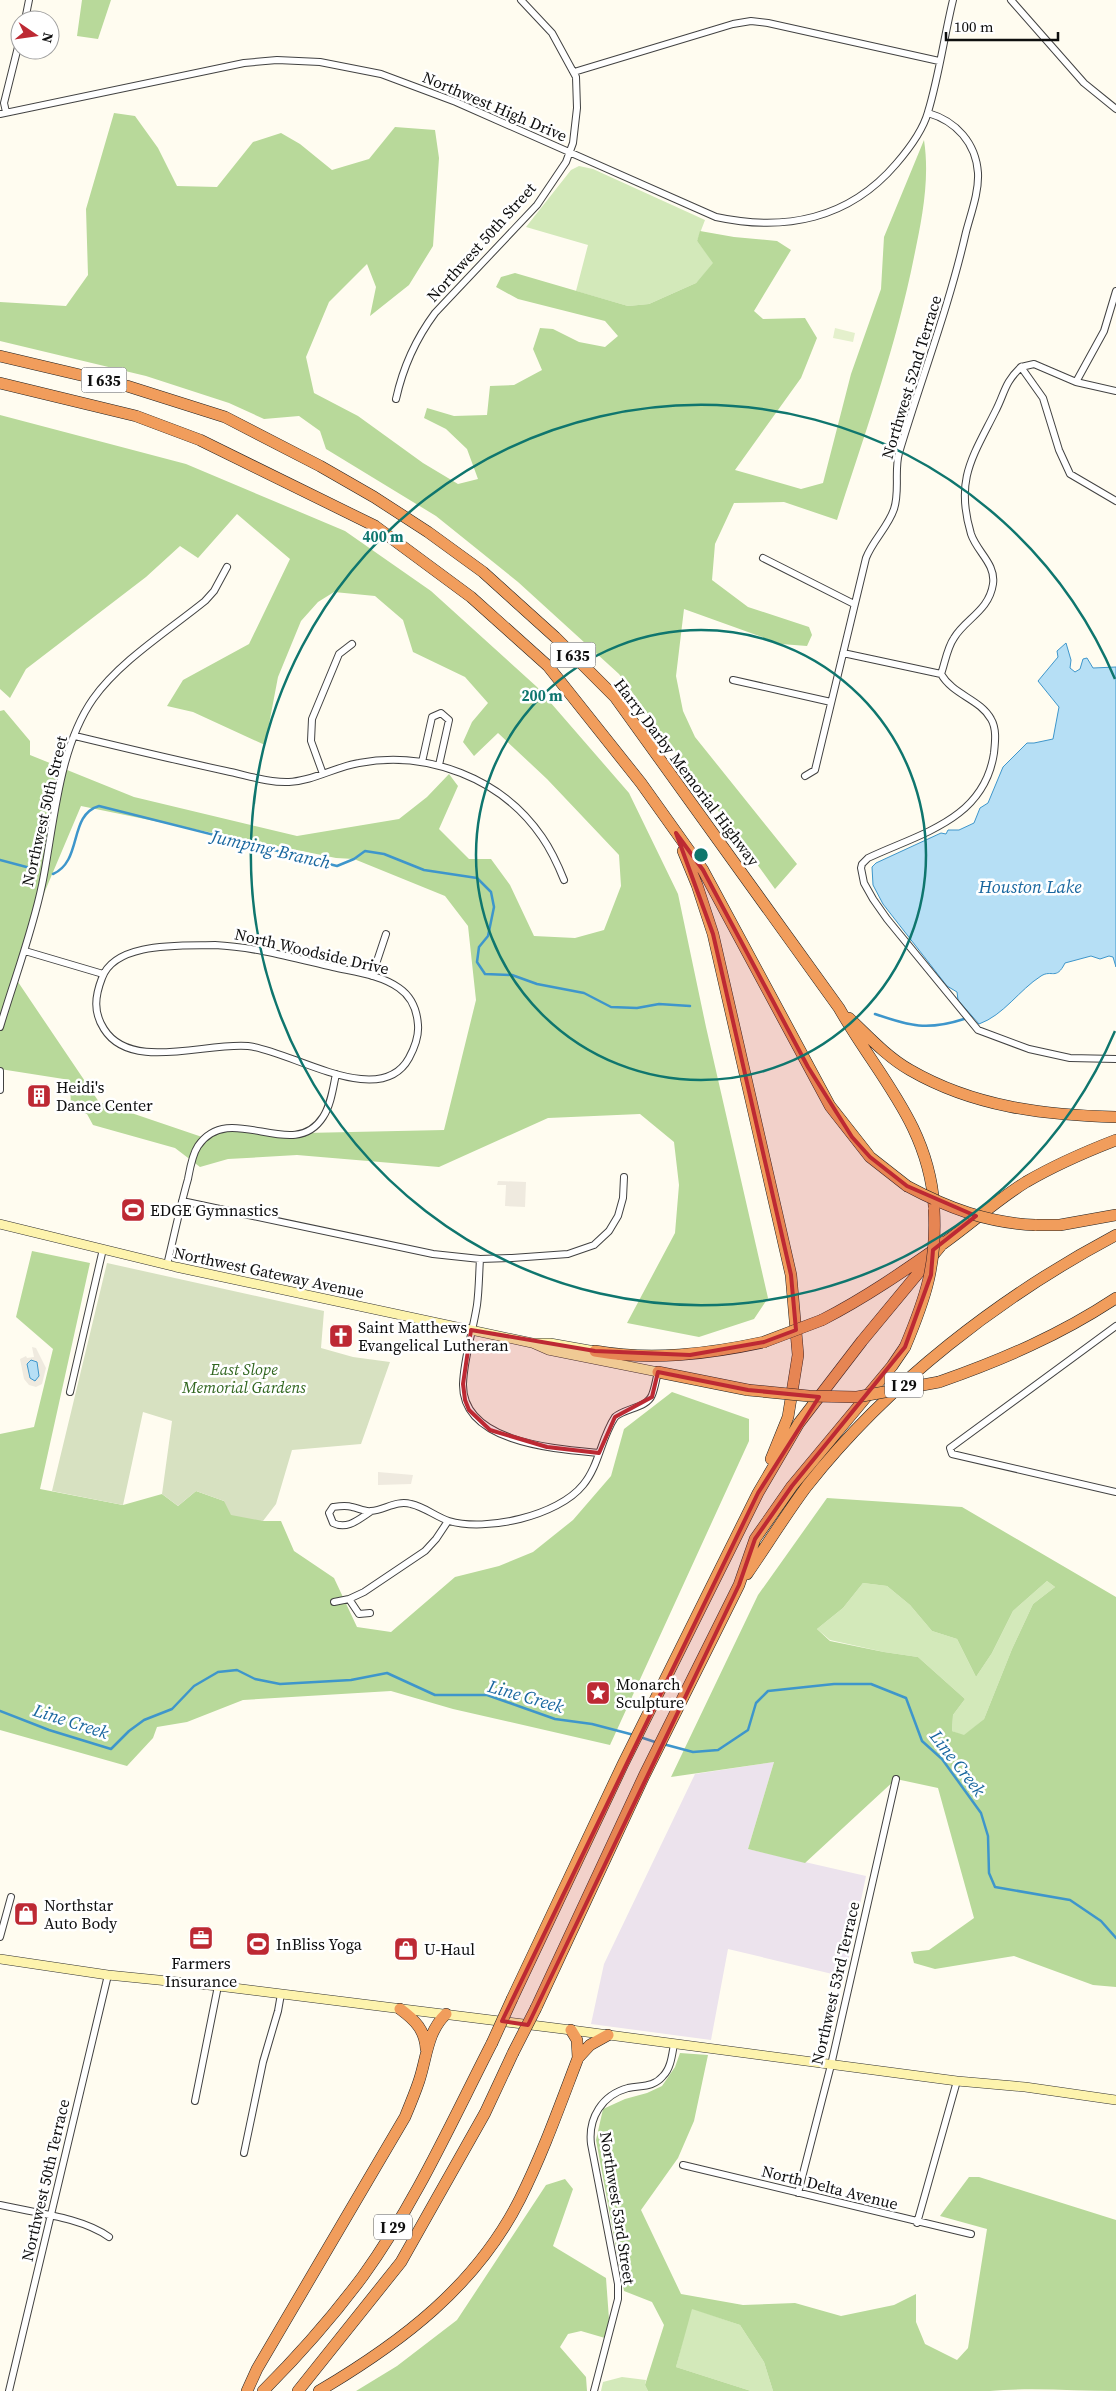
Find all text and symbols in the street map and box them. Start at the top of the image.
north arrow [10,10,60,60]
scale bar [946,10,1058,42]
text: 100 m [954,16,994,37]
text: N [37,31,59,45]
street label: Northwest High Drive [419,66,571,146]
street label: Northwest 50th Street [421,177,541,306]
street label: Northwest 52nd Terrace [876,292,946,462]
road number: I 635 [82,368,126,392]
text: 400 m [362,526,404,547]
road number: I 635 [550,642,596,668]
street label: Harry Darby Memorial Highway [609,674,765,871]
text: 200 m [521,685,563,706]
street label: Northwest 50th Street [16,733,72,888]
water label: Jumping Branch [206,822,333,875]
centre of rings [692,846,710,864]
water label: Houston Lake [978,874,1082,899]
street label: North Woodside Drive [233,923,391,979]
place label: Heidi's Dance Center [56,1076,153,1116]
building icon: Heidi's Dance Center [26,1083,52,1109]
sports icon: EDGE Gymnastics [120,1197,146,1223]
place label: EDGE Gymnastics [150,1199,278,1221]
street label: Northwest Gateway Avenue [172,1241,366,1303]
place label: Saint Matthews Evangelical Lutheran [358,1316,509,1356]
church icon: Saint Matthews Evangelical Lutheran [328,1323,354,1349]
park label: East Slope Memorial Gardens [181,1358,306,1398]
road number: I 29 [885,1372,923,1398]
water label: Line Creek [484,1673,567,1719]
place label: Monarch Sculpture [616,1673,684,1713]
place icon: Monarch Sculpture [585,1680,611,1706]
water label: Line Creek [29,1697,112,1745]
water label: Line Creek [924,1724,992,1802]
place label: Northstar Auto Body [44,1894,118,1934]
street label: Northwest 53rd Terrace [806,1899,864,2067]
shop icon: Northstar Auto Body [13,1901,39,1927]
office icon: Farmers Insurance [188,1925,214,1951]
sports icon: InBliss Yoga [245,1931,271,1957]
place label: InBliss Yoga [276,1933,363,1955]
shop icon: U-Haul [393,1936,419,1962]
place label: U-Haul [424,1938,475,1960]
place label: Farmers Insurance [165,1952,237,1992]
street label: Northwest 50th Terrace [16,2097,74,2263]
street label: Northwest 53rd Street [595,2130,641,2287]
street label: North Delta Avenue [760,2159,900,2215]
road number: I 29 [374,2214,412,2240]

